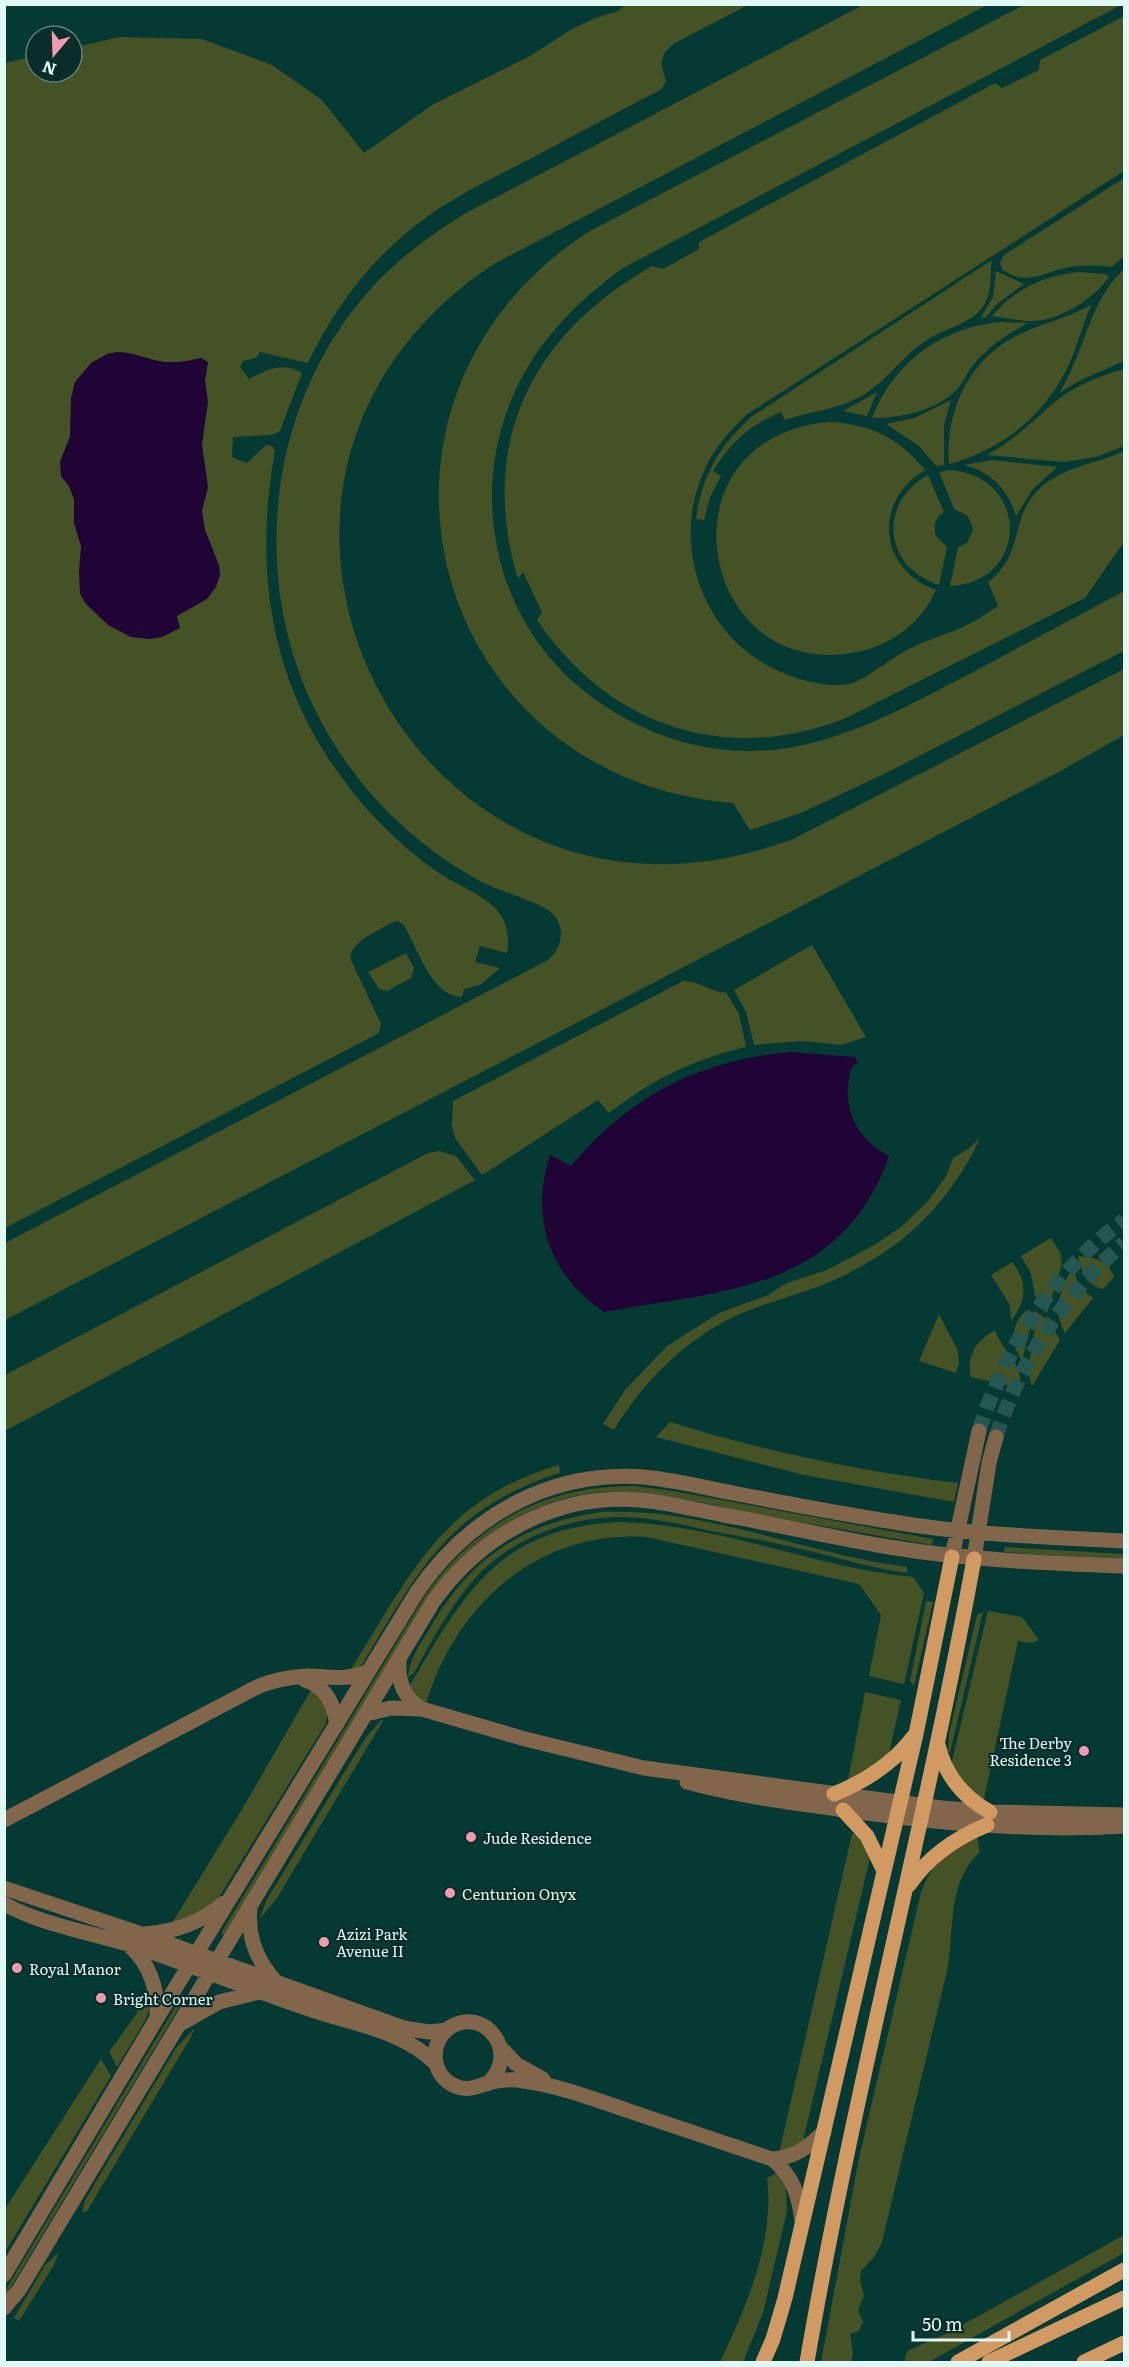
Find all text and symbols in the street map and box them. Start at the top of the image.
north arrow [24,24,84,84]
text: N [39,56,59,83]
place label: The Derby Residence 3 [989,1731,1072,1771]
marker: The Derby Residence 3 [1077,1744,1091,1758]
place label: Jude Residence [483,1826,592,1849]
marker: Jude Residence [464,1830,478,1844]
place label: Centurion Onyx [462,1882,577,1905]
marker: Centurion Onyx [443,1886,457,1900]
place label: Azizi Park Avenue II [336,1922,408,1962]
marker: Azizi Park Avenue II [317,1935,331,1949]
place label: Royal Manor [29,1957,121,1980]
marker: Royal Manor [10,1961,24,1975]
place label: Bright Corner [113,1987,213,2010]
marker: Bright Corner [94,1991,108,2005]
scale bar [913,2304,1009,2342]
text: 50 m [922,2310,963,2337]

